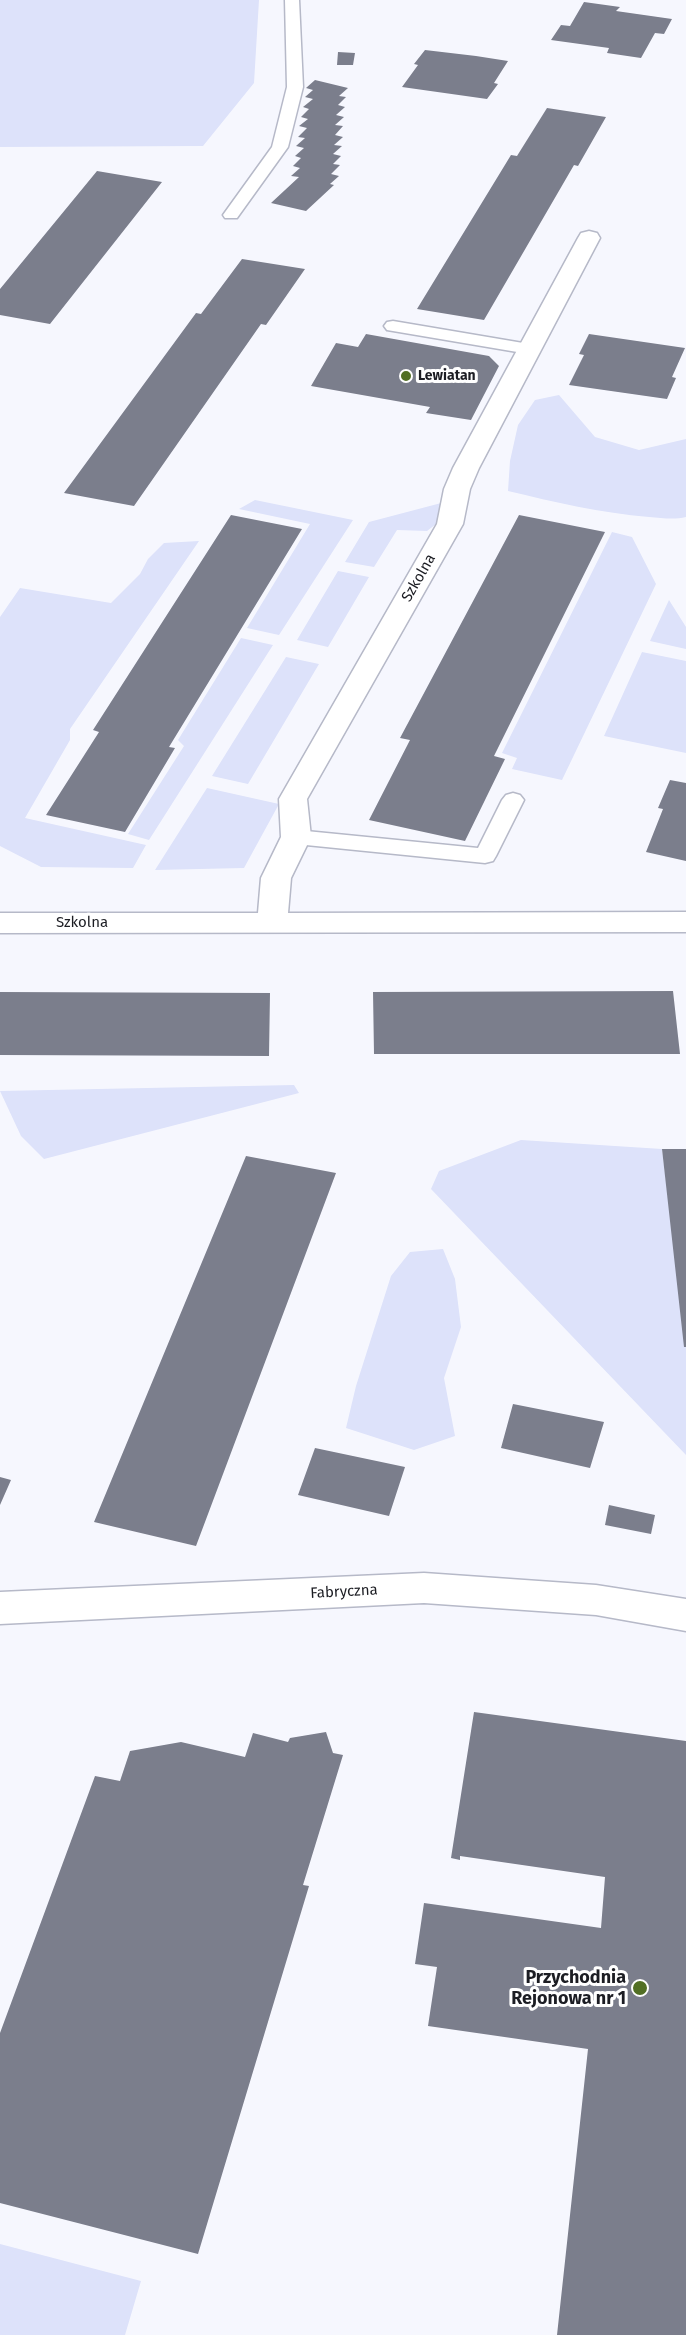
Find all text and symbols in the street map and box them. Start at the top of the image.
place label: Lewiatan [418,368,476,384]
marker: Lewiatan [399,369,413,383]
street label: Szkolna [398,551,440,605]
street label: Szkolna [56,914,108,932]
street label: Fabryczna [310,1581,378,1603]
place label: Przychodnia Rejonowa nr 1 [511,1967,626,2010]
marker: Przychodnia Rejonowa nr 1 [631,1979,649,1997]

